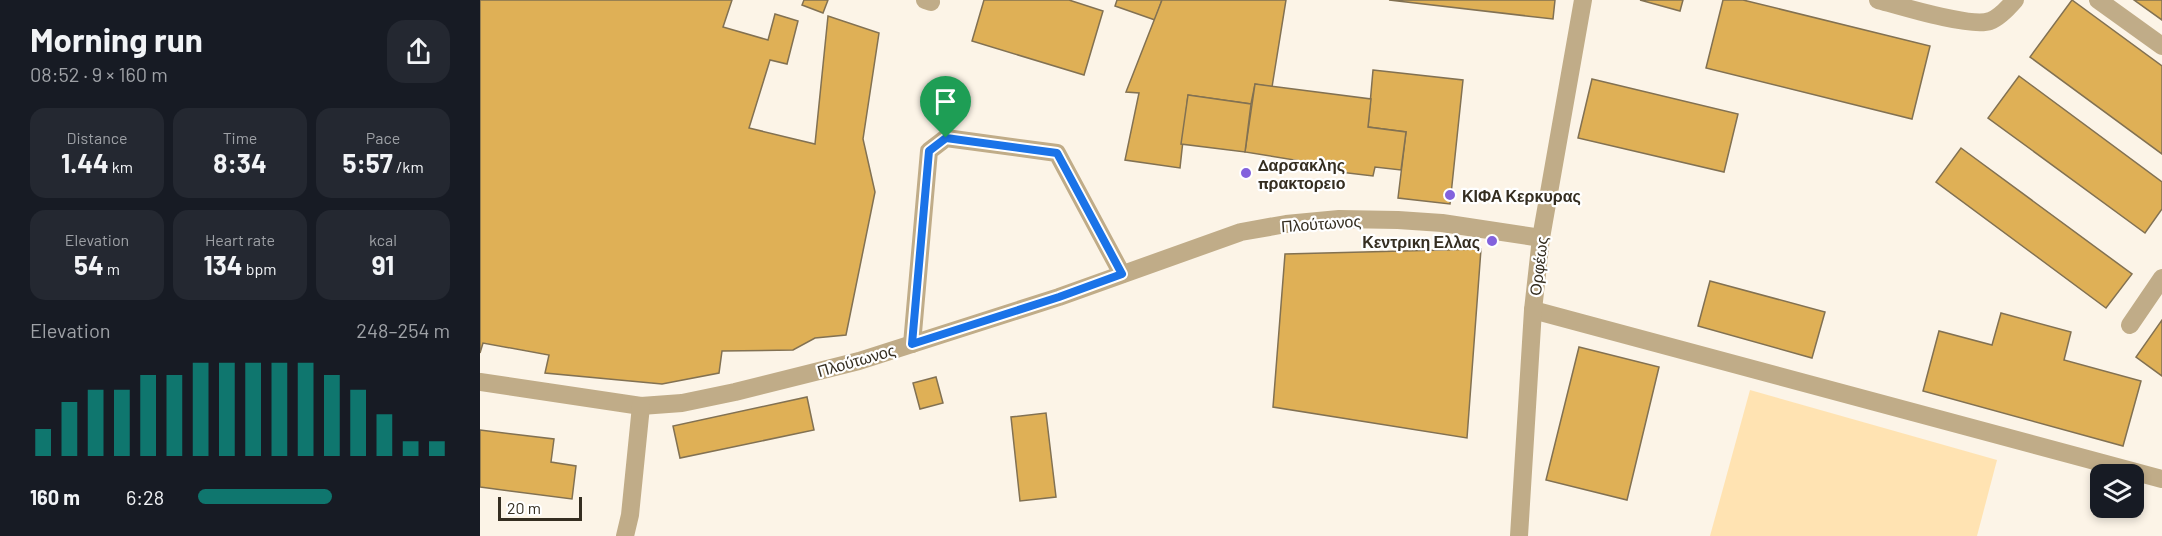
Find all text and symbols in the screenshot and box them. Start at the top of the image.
text: Morning run [30,19,203,59]
button: share [387,20,450,83]
text: 08:52 · 9 × 160 m [30,62,168,86]
pin [920,76,971,138]
icon: arrive [929,85,962,118]
text: Distance [67,128,127,147]
text: Time [223,128,257,147]
text: Pace [366,128,400,147]
text: 1.44 [61,147,109,178]
text: 8:34 [213,147,267,178]
text: 5:57 [342,147,393,178]
place label: Δαρσακλης πρακτορειο [1258,155,1346,192]
text: km [109,157,133,176]
text: /km [393,157,424,176]
marker: Δαρσακλης πρακτορειο [1239,166,1253,180]
place label: ΚΙΦΑ Κερκυρας [1462,186,1581,206]
marker: ΚΙΦΑ Κερκυρας [1443,188,1457,202]
street label: Πλούτωνος [1280,211,1362,235]
text: Elevation [65,230,129,249]
text: Heart rate [205,230,275,249]
text: kcal [369,230,397,249]
place label: Κεντρικη Ελλας [1362,232,1480,252]
marker: Κεντρικη Ελλας [1485,234,1499,248]
street label: Ορφέως [1525,235,1551,297]
text: 54 [74,249,104,280]
text: 134 [204,249,242,280]
text: 91 [372,249,394,280]
text: m [104,259,120,278]
text: bpm [242,259,277,278]
text: Elevation [30,318,111,342]
text: 248–254 m [356,318,450,342]
street label: Πλούτωνος [815,340,897,380]
map controls [2090,464,2144,518]
button: layers [2090,464,2144,518]
text: 160 m [30,485,80,509]
text: 6:28 [126,485,164,509]
scale bar [498,494,582,522]
text: 20 m [507,498,541,517]

